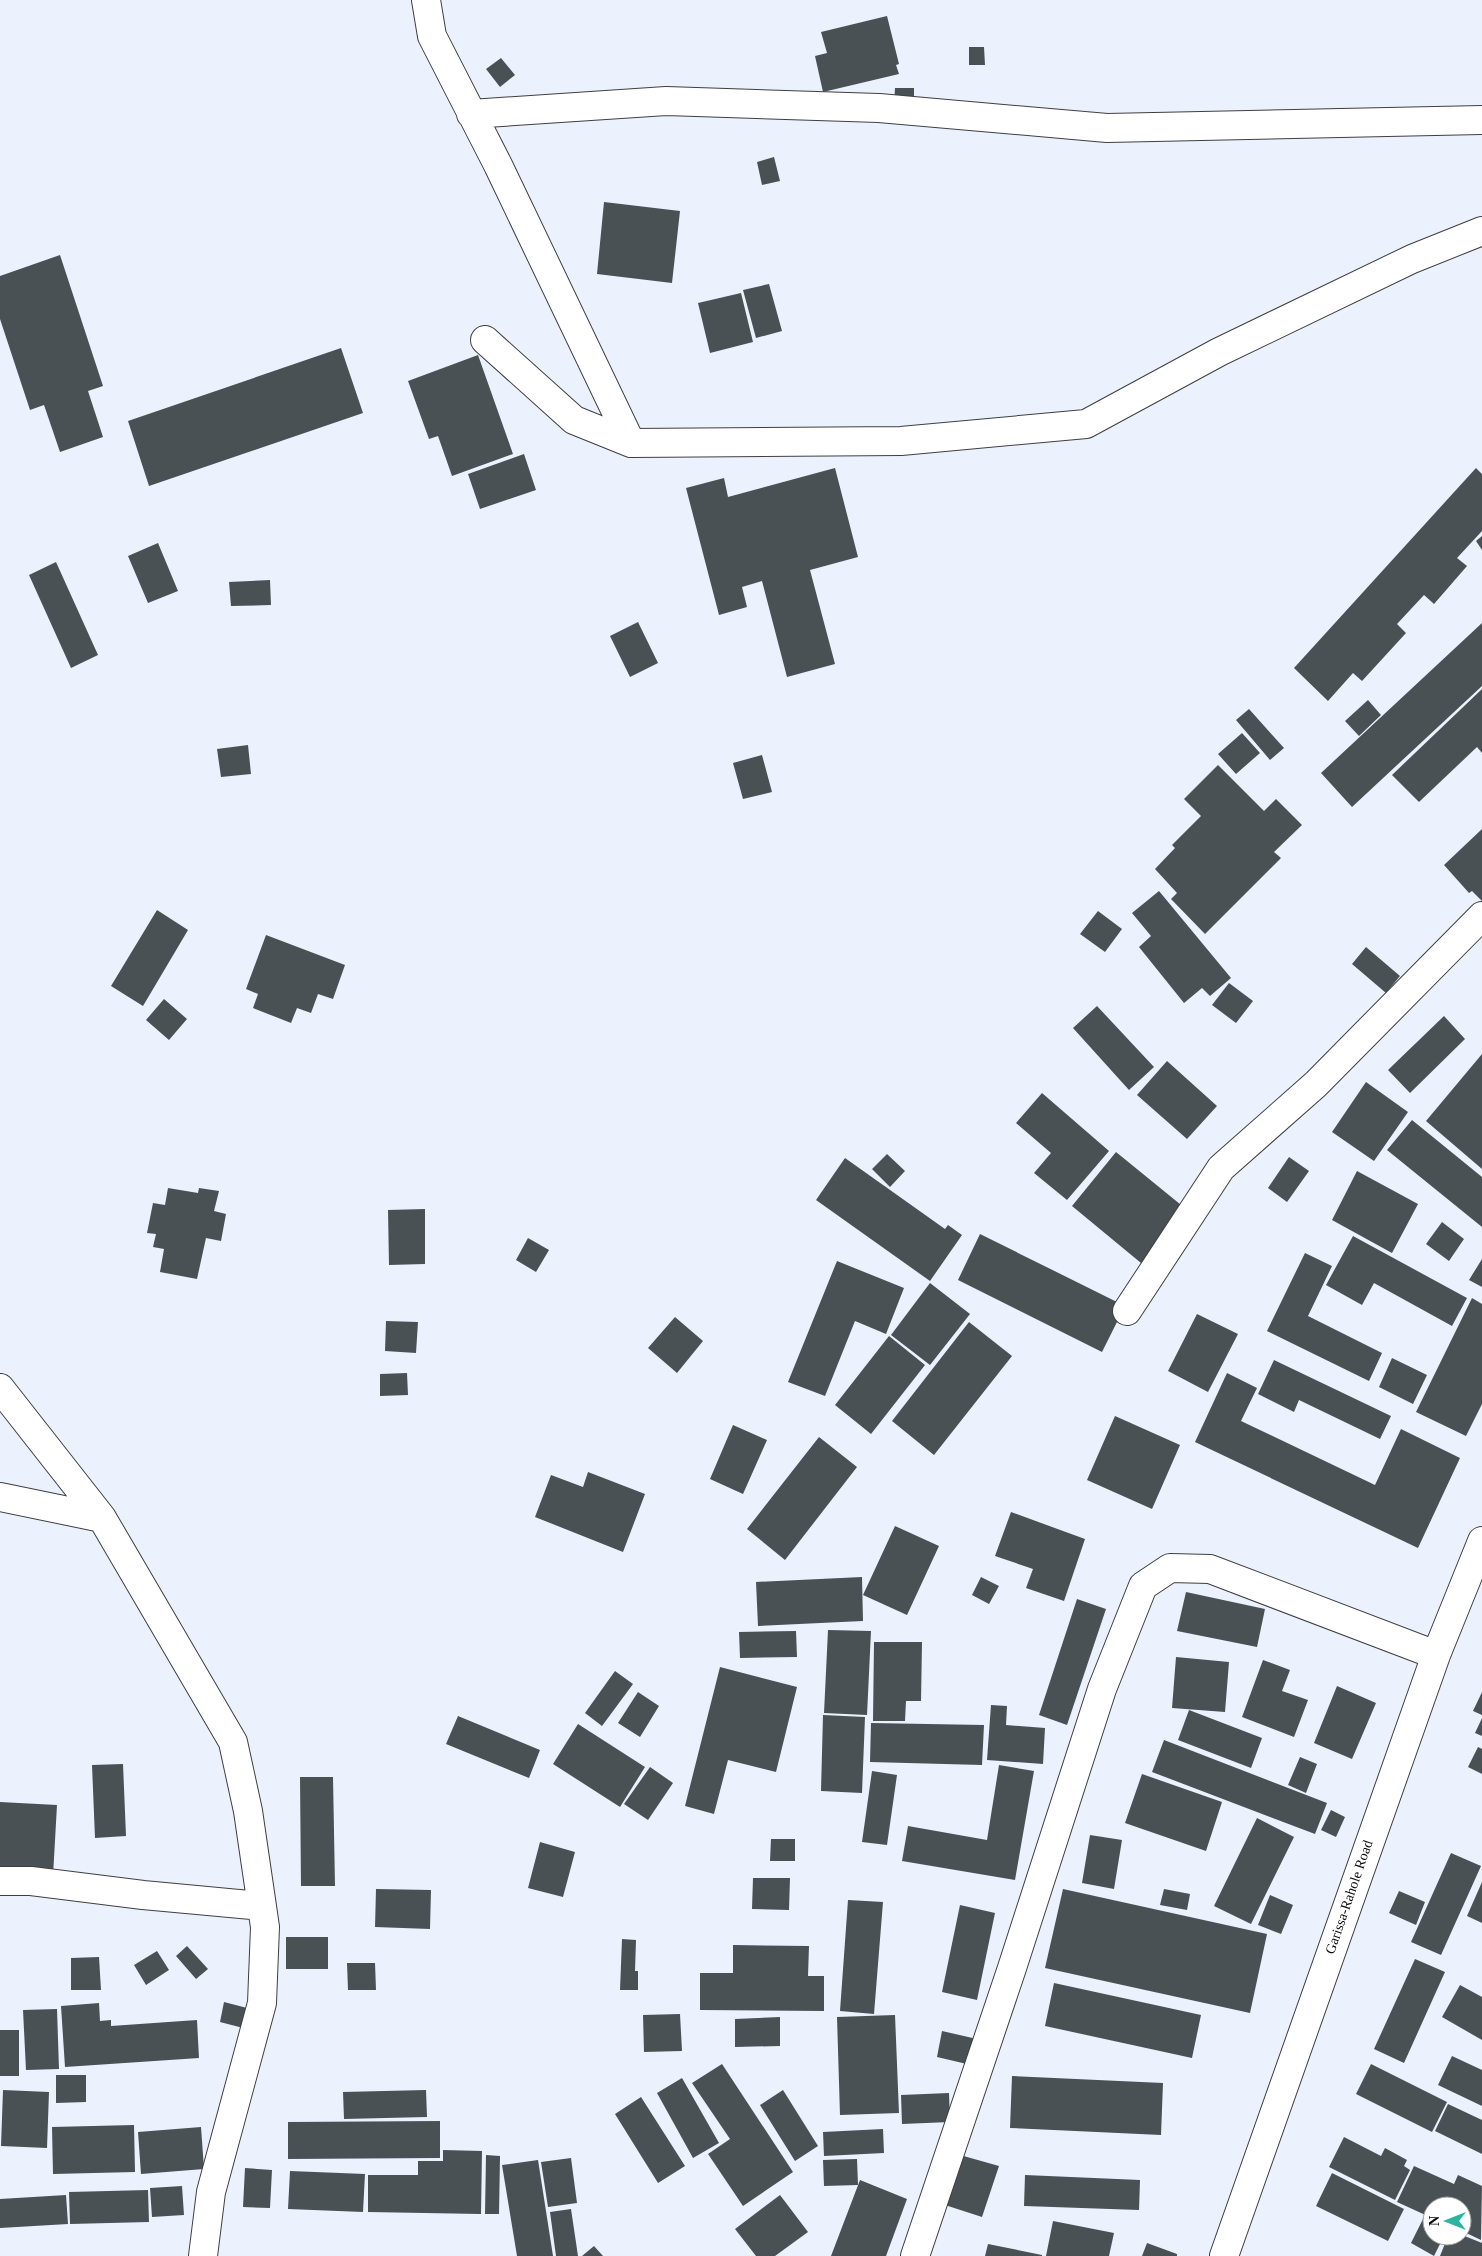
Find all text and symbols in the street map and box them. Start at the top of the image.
street label: Garissa-Rahole Road [1322,1838,1376,1956]
north arrow [1422,2196,1472,2246]
text: N [1427,2216,1442,2226]

